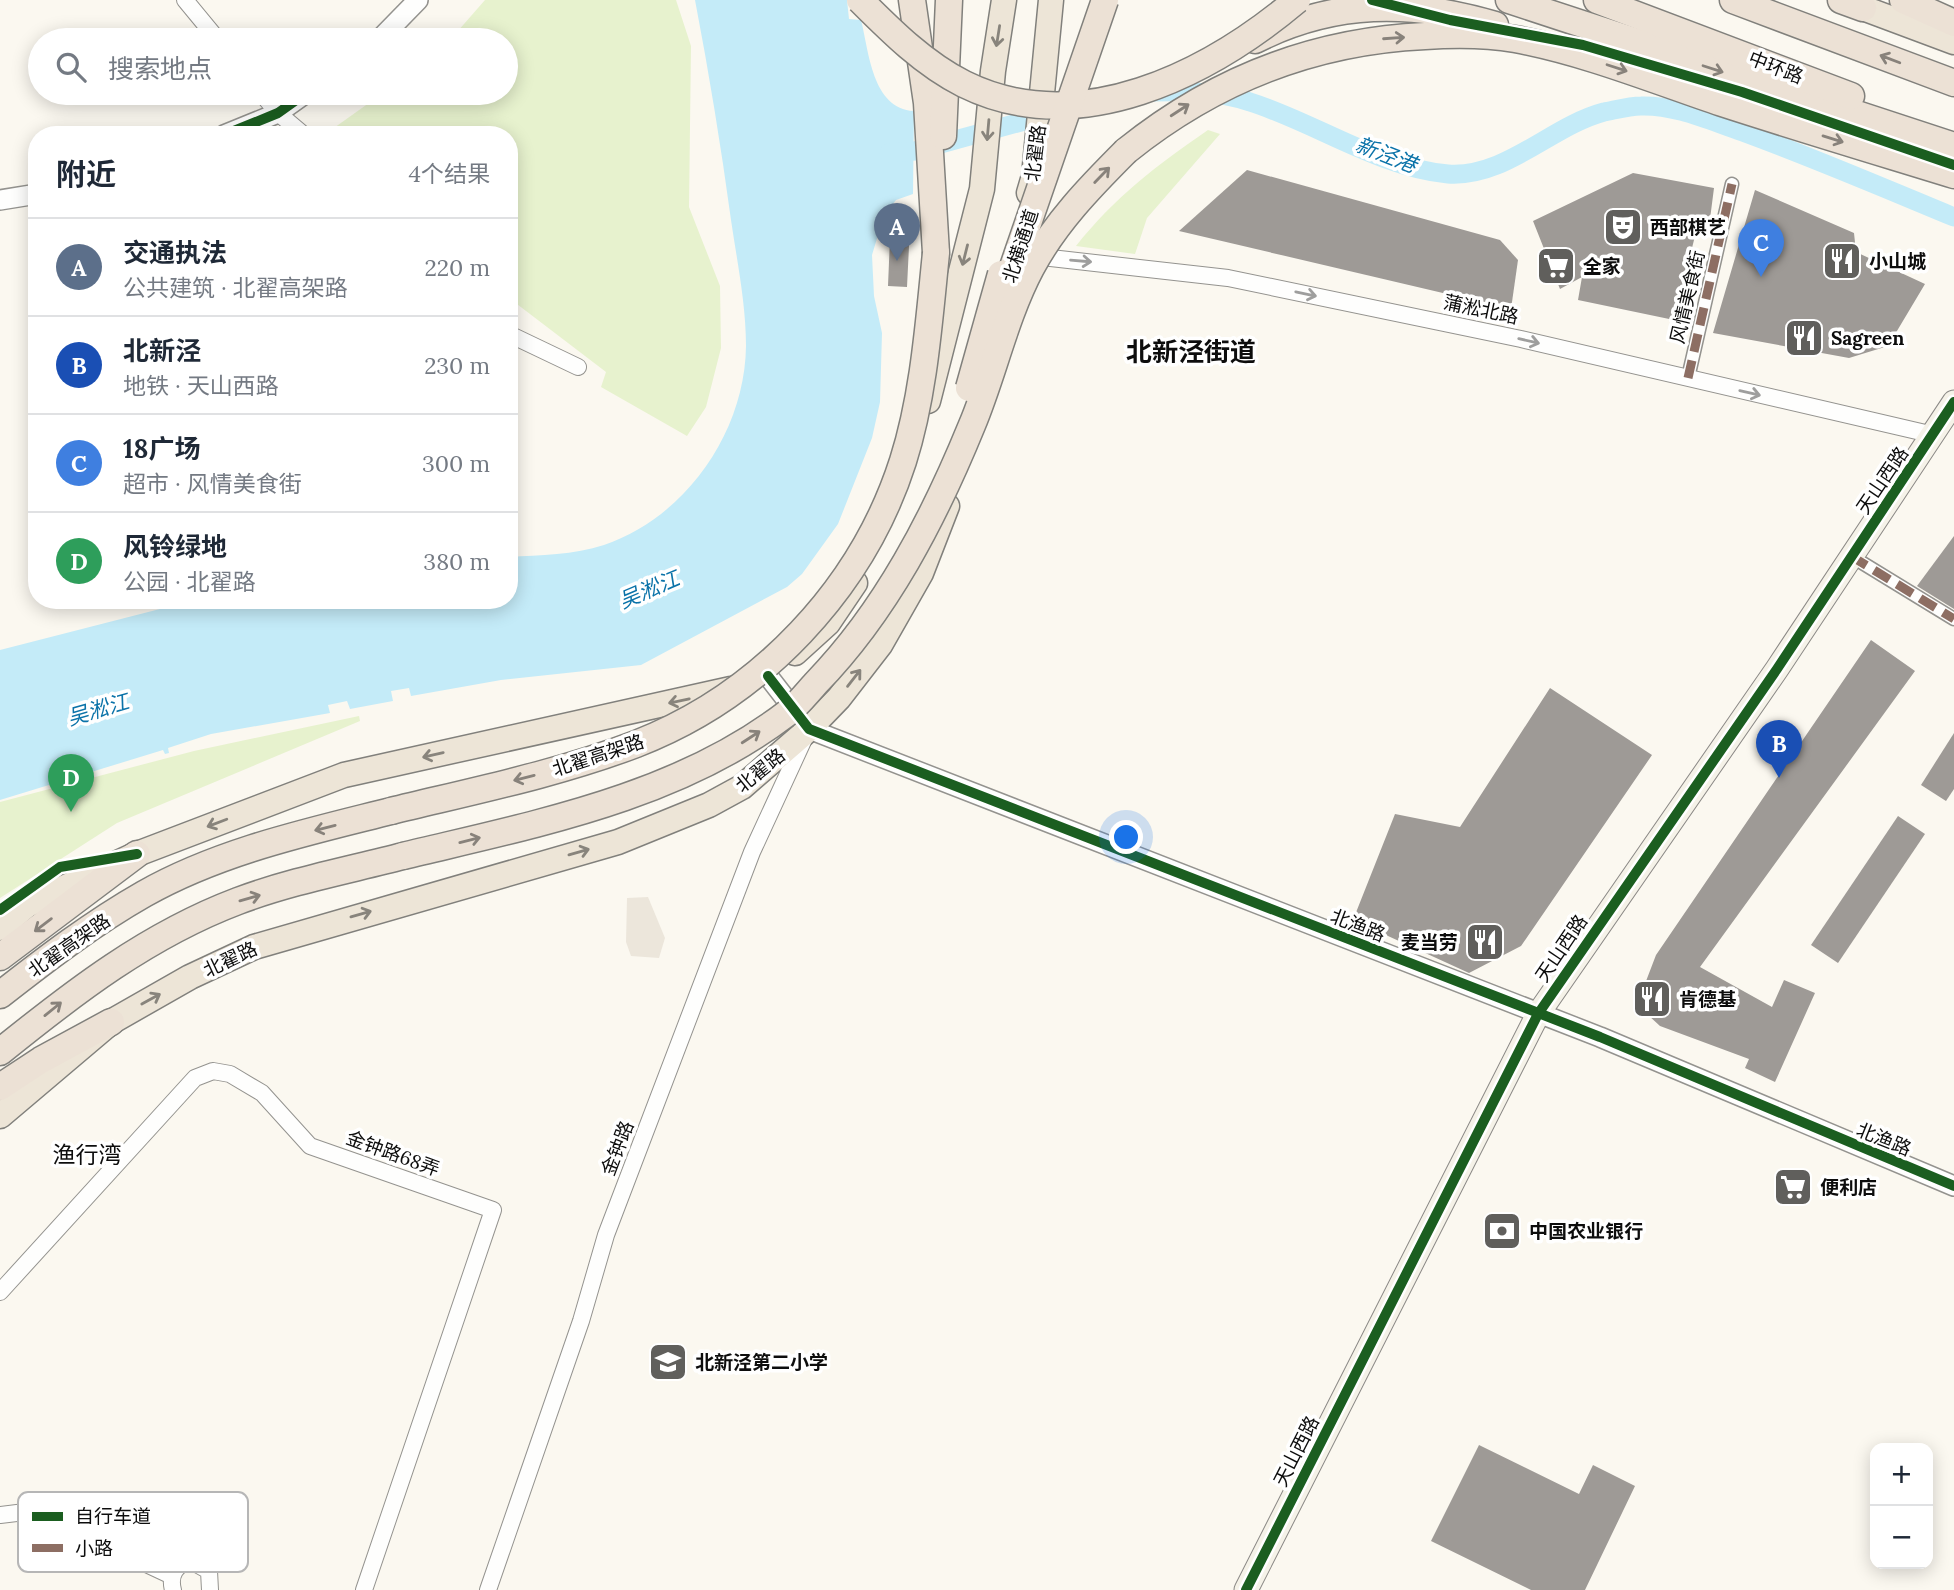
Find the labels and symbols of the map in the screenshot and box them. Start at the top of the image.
one-way arrow [991,24,1004,46]
one-way arrow [1382,31,1405,44]
street label: 中环路 [1745,46,1807,88]
one-way arrow [1880,51,1902,64]
one-way arrow [1605,63,1627,75]
one-way arrow [1702,63,1724,76]
one-way arrow [1170,103,1190,117]
one-way arrow [981,118,994,141]
street label: 北翟路 [1020,123,1050,183]
water label: 新泾港 [1352,131,1423,180]
one-way arrow [1822,134,1844,147]
one-way arrow [1093,166,1110,183]
pin: A [874,203,920,261]
street label: 北横通道 [997,206,1043,286]
theatre icon: 西部棋艺 [1602,206,1644,248]
place label: 西部棋艺 [1650,215,1726,239]
pin: C [1738,219,1784,277]
restaurant icon: 小山城 [1821,240,1863,282]
one-way arrow [958,243,971,266]
supermarket icon: 全家 [1535,245,1577,287]
street label: 风情美食街 [1665,248,1709,346]
place label: 小山城 [1869,249,1926,273]
place label: 全家 [1583,254,1621,278]
one-way arrow [1070,255,1092,268]
one-way arrow [1294,287,1317,301]
street label: 蒲淞北路 [1441,289,1521,329]
restaurant icon: Sagreen [1783,317,1825,359]
place label: Sagreen [1831,326,1904,350]
one-way arrow [1517,334,1540,348]
district label: 北新泾街道 [1126,335,1256,368]
one-way arrow [1738,387,1761,400]
street label: 天山西路 [1851,442,1913,518]
water label: 吴淞江 [615,564,685,614]
one-way arrow [847,670,862,688]
water label: 吴淞江 [64,687,134,731]
one-way arrow [668,695,691,709]
pin: B [1756,720,1802,778]
street label: 北翟高架路 [549,729,647,781]
one-way arrow [740,730,760,744]
street label: 北翟路 [730,743,790,797]
one-way arrow [422,749,445,762]
pin: D [48,754,94,812]
one-way arrow [513,772,536,785]
one-way arrow [206,818,228,831]
your location [1109,820,1143,854]
one-way arrow [314,821,337,835]
one-way arrow [458,833,480,846]
one-way arrow [568,845,590,858]
one-way arrow [238,890,260,903]
street label: 北渔路 [1327,904,1389,946]
one-way arrow [349,907,371,920]
street label: 北翟高架路 [23,908,115,982]
street label: 天山西路 [1530,910,1592,986]
one-way arrow [34,917,53,932]
restaurant icon: 麦当劳 [1464,921,1506,963]
place label: 麦当劳 [1401,930,1458,954]
street label: 北翟路 [199,936,261,982]
restaurant icon: 肯德基 [1631,978,1673,1020]
place label: 肯德基 [1679,987,1737,1011]
one-way arrow [140,992,160,1006]
one-way arrow [43,1001,61,1017]
street label: 金钟路 [596,1117,638,1179]
street label: 北渔路 [1853,1117,1915,1161]
street label: 金钟路68弄 [343,1125,443,1181]
district label: 渔行湾 [53,1140,122,1169]
supermarket icon: 便利店 [1772,1166,1814,1208]
place label: 便利店 [1820,1175,1877,1199]
bank icon: 中国农业银行 [1481,1210,1523,1252]
place label: 中国农业银行 [1529,1219,1643,1243]
school or university icon: 北新泾第二小学 [647,1341,689,1383]
place label: 北新泾第二小学 [695,1350,828,1374]
street label: 天山西路 [1268,1412,1324,1490]
legend [18,1492,248,1572]
text: 自行车道 [75,1504,151,1528]
text: 小路 [75,1536,113,1560]

